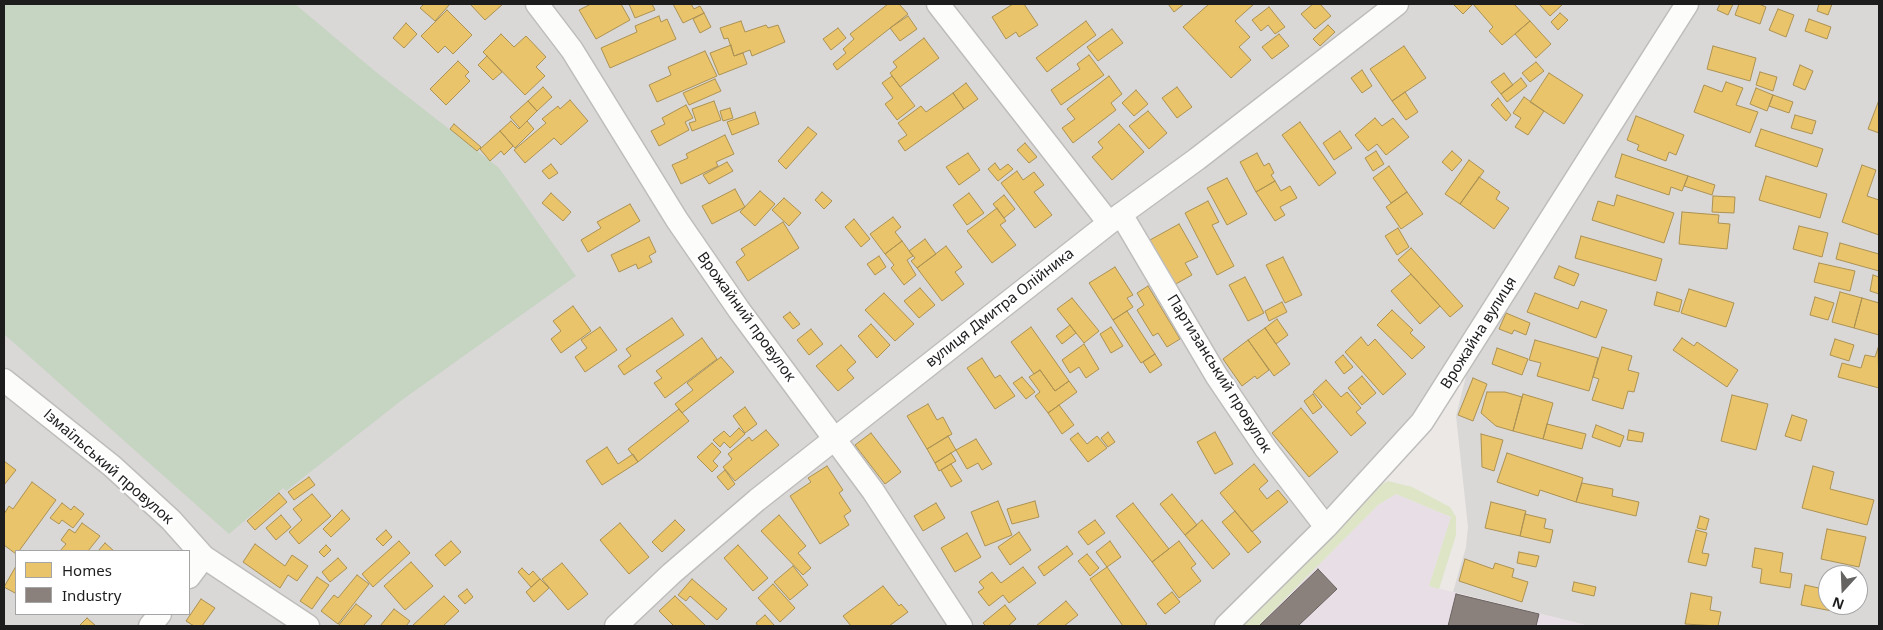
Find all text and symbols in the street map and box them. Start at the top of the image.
street label: вулиця Дмитра Олійника [922,245,1078,371]
street label: Врожайний провулок [693,249,799,385]
street label: Врожайна вулиця [1437,274,1521,392]
street label: Партизанський провулок [1163,291,1275,457]
street label: Ізмаїльський провулок [39,406,177,528]
legend [15,550,190,615]
text: Homes [62,560,112,580]
north arrow [1818,565,1868,615]
text: Industry [62,585,121,605]
text: N [1829,593,1847,615]

